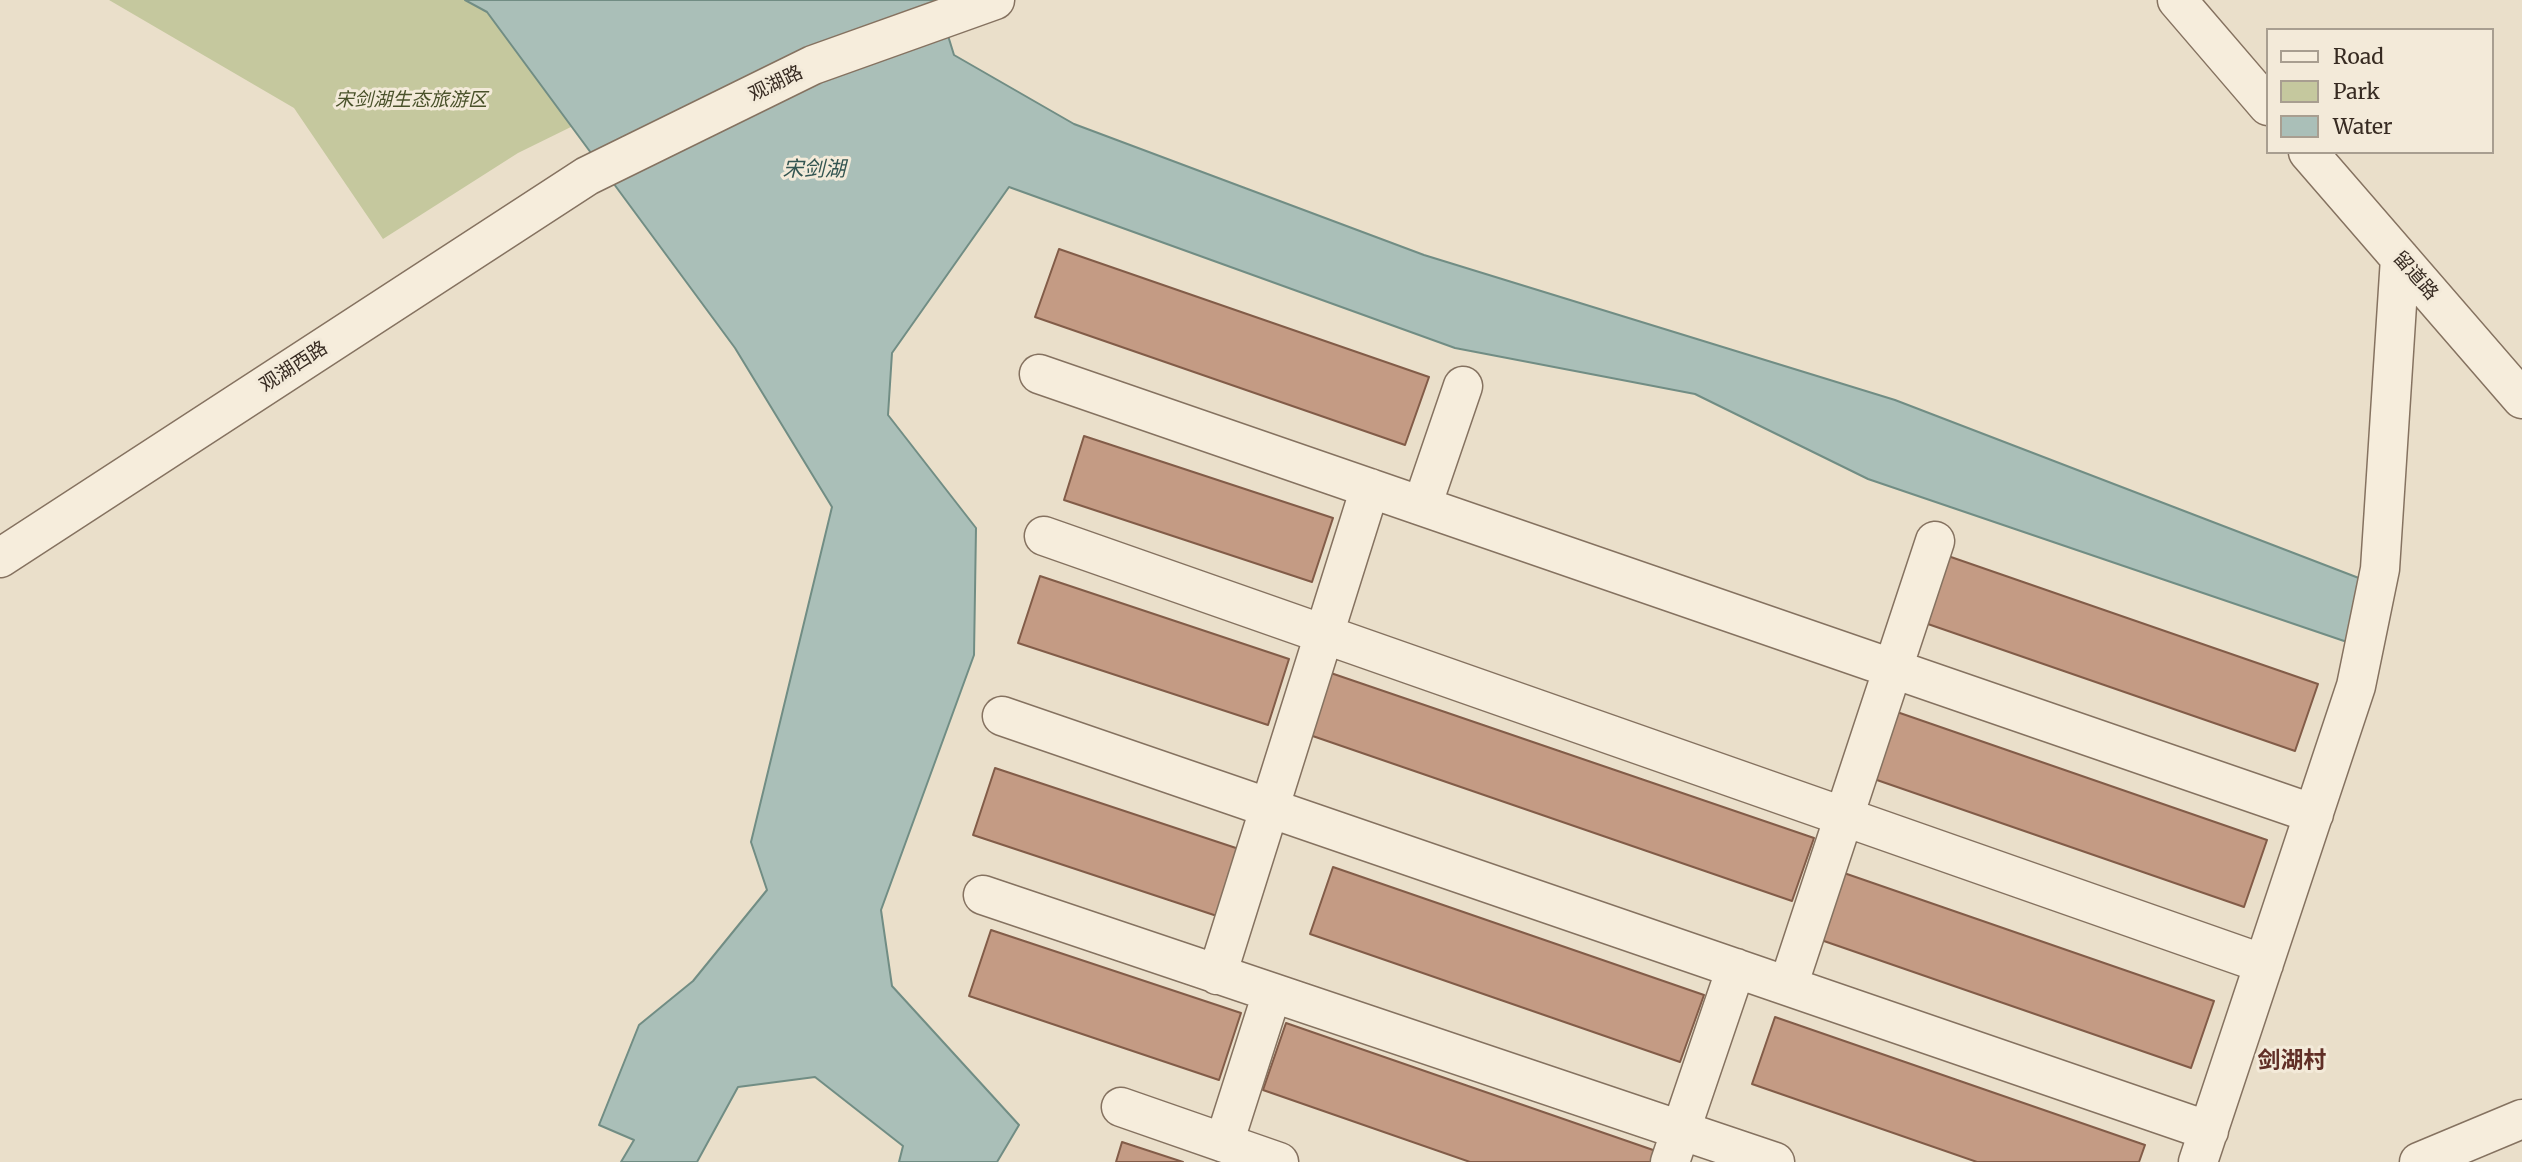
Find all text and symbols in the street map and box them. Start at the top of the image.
legend [2266,28,2494,154]
text: Road [2333,43,2384,70]
street label: 观湖路 [745,61,807,107]
text: Park [2333,78,2380,105]
park label: 宋剑湖生态旅游区 [335,90,487,112]
text: Water [2333,113,2392,140]
water label: 宋剑湖 [783,157,845,183]
street label: 留道路 [2388,247,2442,305]
street label: 观湖西路 [256,337,332,397]
district label: 剑湖村 [2258,1047,2326,1075]

